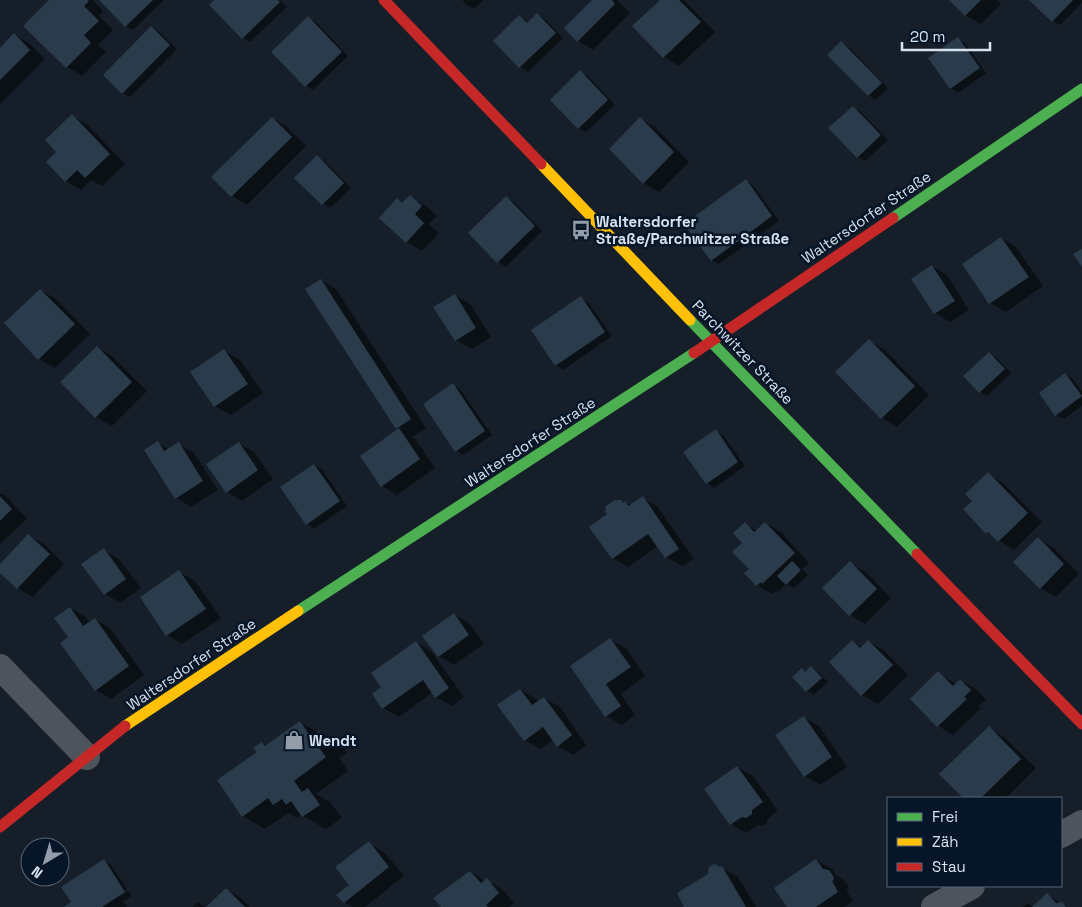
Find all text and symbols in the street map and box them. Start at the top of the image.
scale bar [902,20,990,52]
text: 20 m [910,27,945,46]
street label: Waltersdorfer Straße [798,167,934,267]
place label: Waltersdorfer Straße/Parchwitzer Straße [596,212,789,248]
bus stop icon: Waltersdorfer Straße/Parchwitzer Straße [570,219,592,241]
street label: Parchwitzer Straße [688,296,798,408]
street label: Waltersdorfer Straße [461,393,599,491]
street label: Waltersdorfer Straße [123,614,259,714]
shop icon: Wendt [283,729,305,751]
place label: Wendt [309,731,357,750]
legend [887,797,1062,887]
text: Frei [932,807,958,826]
text: Zäh [932,832,958,851]
north arrow [20,837,70,887]
text: Stau [932,857,966,876]
text: N [28,862,46,882]

